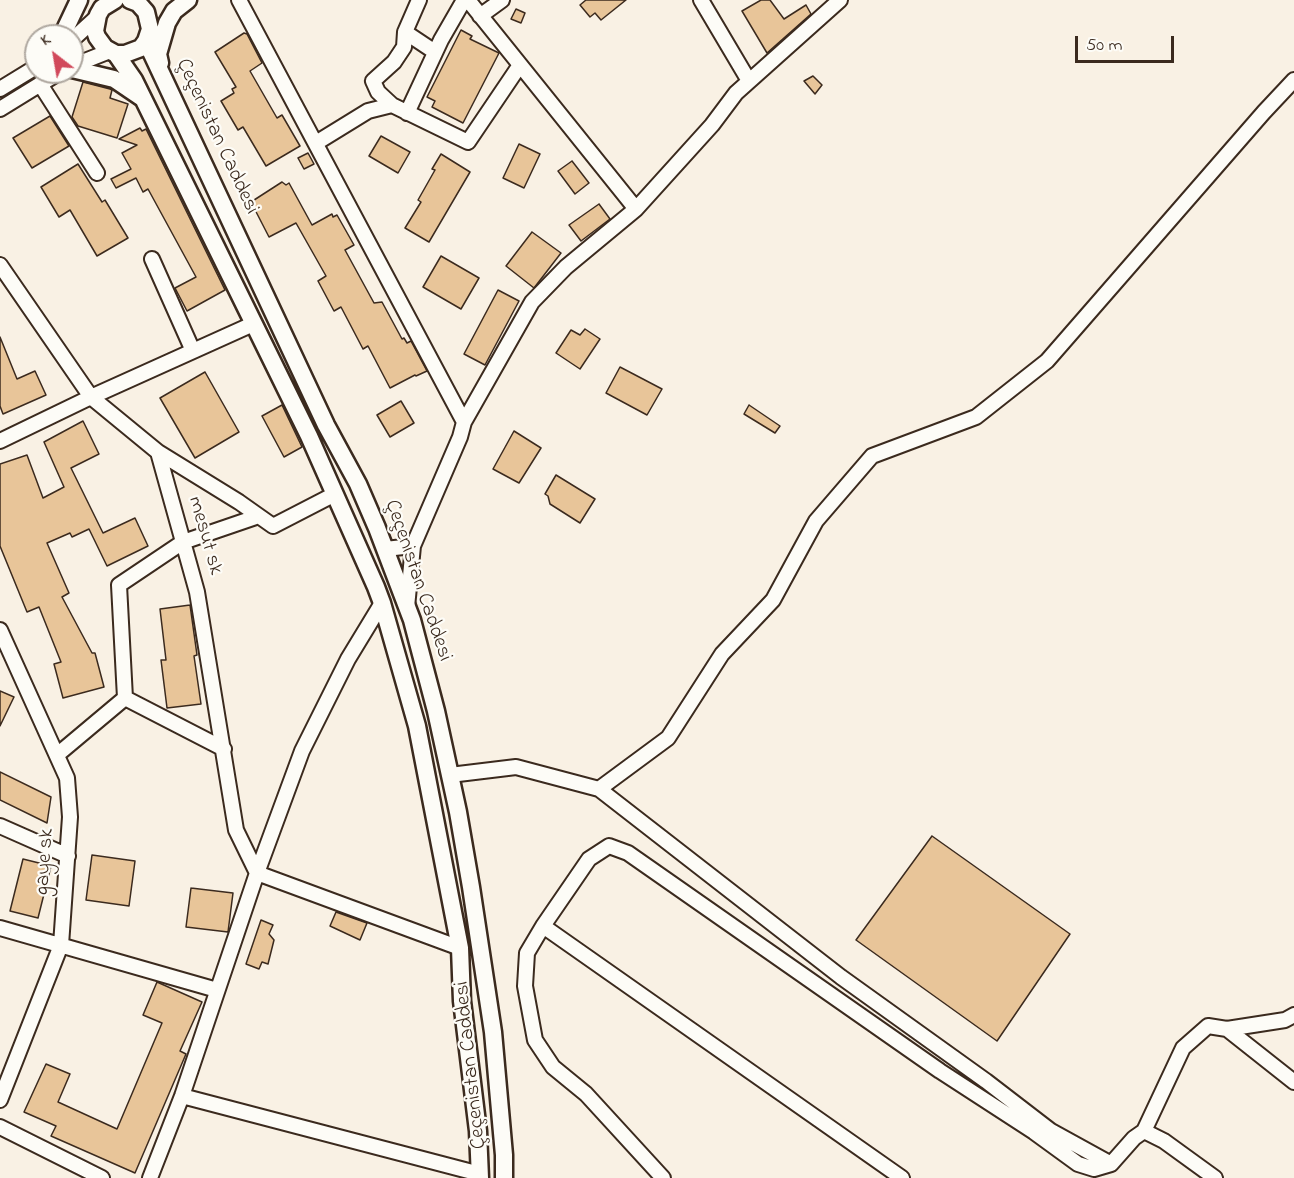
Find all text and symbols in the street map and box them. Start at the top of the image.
north arrow [24,24,84,84]
scale bar [1078,24,1177,62]
text: K [36,28,55,53]
text: 50 m [1086,33,1123,59]
street label: Çeçenistan Caddesi [169,55,263,219]
street label: mesut sk [181,494,227,578]
street label: Çeçenistan Caddesi [378,497,456,665]
street label: gaye sk [31,828,61,896]
street label: Çeçenistan Caddesi [451,980,493,1150]

